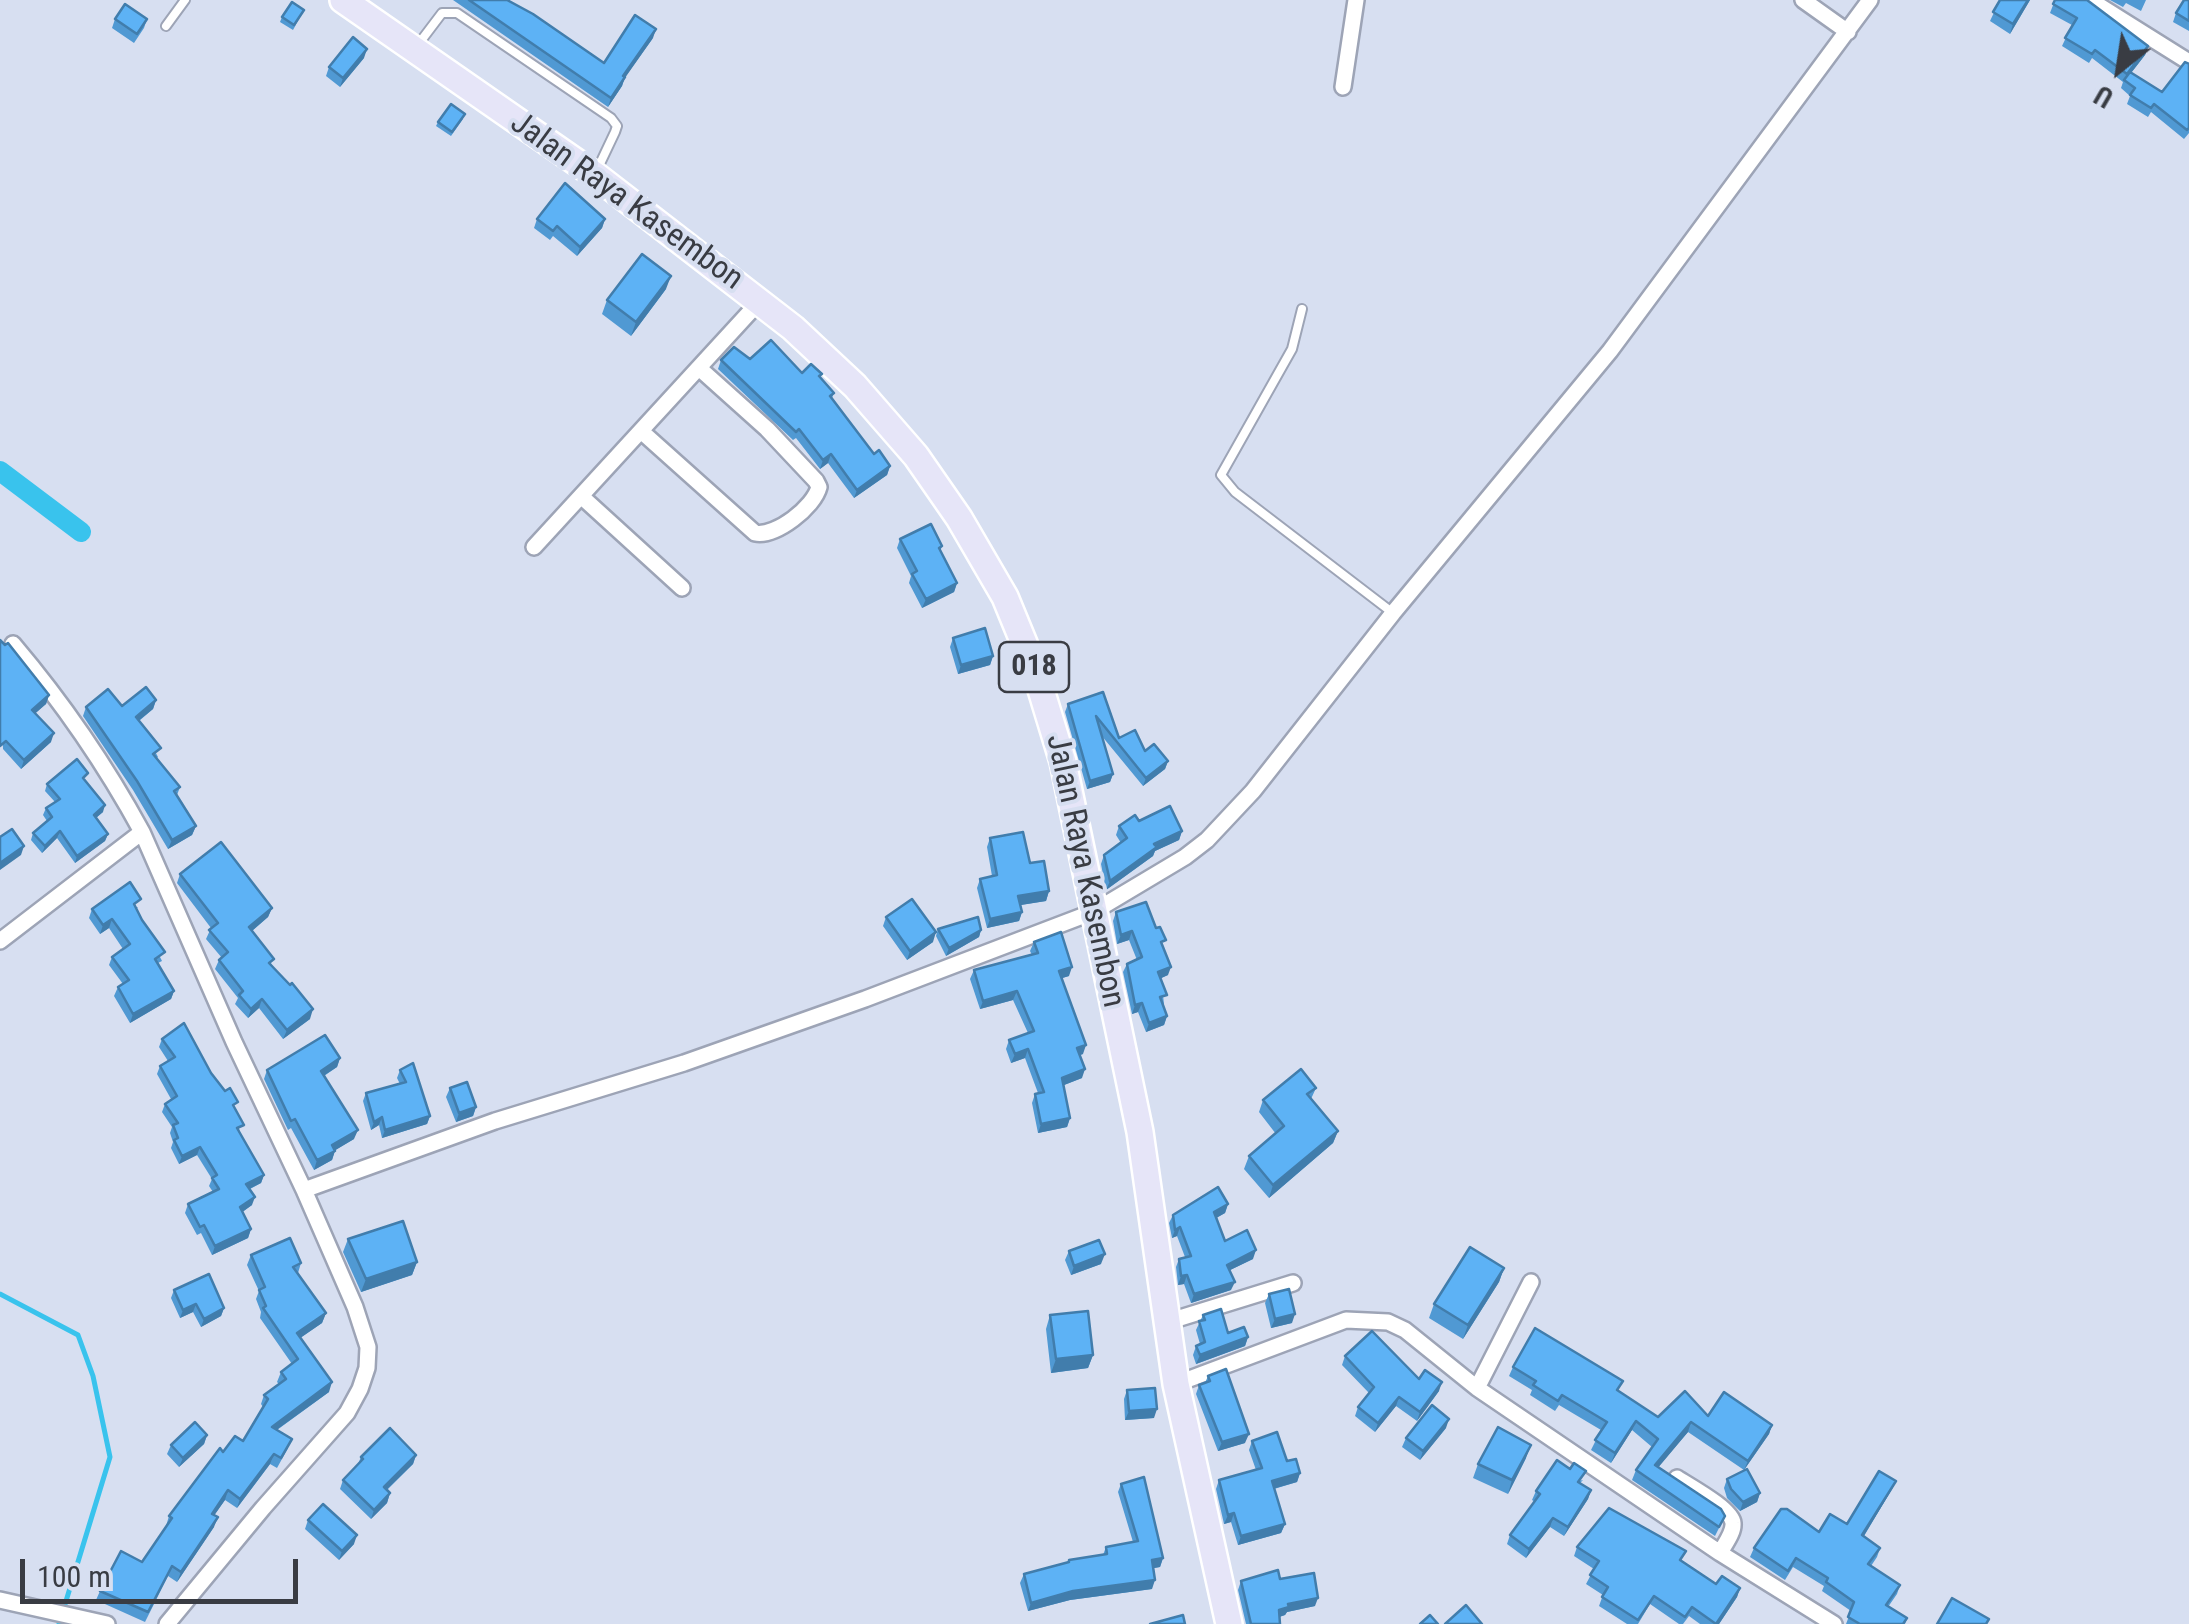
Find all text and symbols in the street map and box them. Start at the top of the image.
north arrow [2069,20,2169,120]
text: U [2089,78,2119,115]
street label: Jalan Raya Kasembon [502,105,750,299]
road number: 018 [999,642,1069,692]
street label: Jalan Raya Kasembon [1036,731,1132,1011]
scale bar [25,1539,302,1601]
text: 100 m [37,1559,111,1594]

